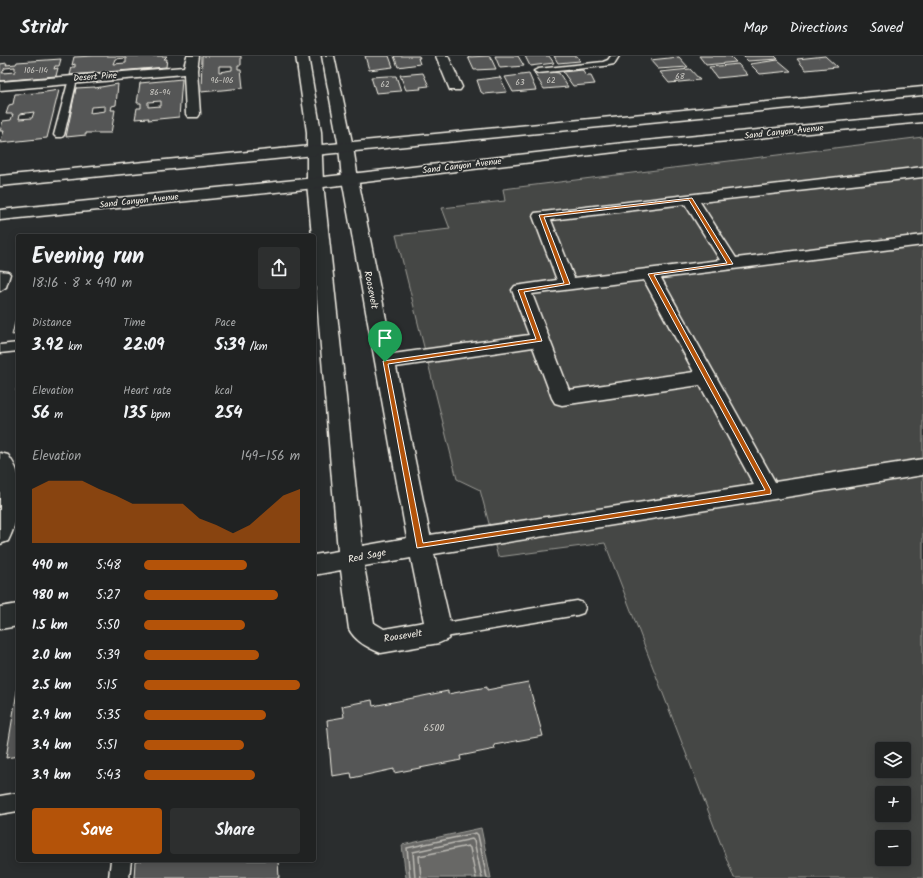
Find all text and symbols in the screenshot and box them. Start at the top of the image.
text: Stridr [20,13,68,43]
text: Map [743,17,768,39]
text: Directions [790,17,848,39]
text: Saved [870,17,903,39]
house number: 106-114 [24,64,49,77]
street label: Desert Pine [73,68,117,86]
house number: 68 [675,70,685,83]
house number: 96-106 [211,74,233,87]
house number: 62 [546,74,556,87]
house number: 63 [515,76,525,89]
house number: 62 [380,78,390,91]
house number: 86-94 [149,86,171,99]
street label: Sand Canyon Avenue [744,120,824,144]
street label: Sand Canyon Avenue [422,154,502,178]
street label: Sand Canyon Avenue [99,189,179,213]
text: Evening run [32,240,144,275]
button: share [258,247,300,289]
street label: Roosevelt [359,269,383,311]
text: 18:16 · 8 × 490 m [32,273,132,294]
text: Distance [32,314,72,332]
text: Time [123,314,146,332]
text: Pace [215,314,236,332]
pin [368,321,402,362]
icon: arrive [374,327,396,349]
text: 3.92 [32,332,64,359]
text: 22:09 [123,332,165,359]
text: 5:39 [215,332,245,359]
text: km [64,338,82,356]
text: /km [245,338,268,356]
text: Elevation [32,382,74,400]
text: Heart rate [123,382,171,400]
text: kcal [215,382,233,400]
text: 56 [32,400,50,427]
text: 135 [123,400,146,427]
text: 254 [215,400,242,427]
text: m [50,406,63,424]
text: bpm [146,406,171,424]
text: Elevation [32,446,81,467]
text: 149–156 m [241,446,300,467]
street label: Red Sage [347,544,388,568]
text: 490 m [32,555,68,576]
text: 5:48 [96,555,121,576]
text: 980 m [32,585,69,606]
text: 5:27 [96,585,120,606]
text: 1.5 km [32,615,68,636]
text: 5:50 [96,615,120,636]
street label: Roosevelt [383,625,423,647]
text: 2.0 km [32,645,71,666]
text: 5:39 [96,645,120,666]
text: 2.5 km [32,675,71,696]
text: 5:15 [96,675,117,696]
text: 2.9 km [32,705,71,726]
text: 5:35 [96,705,121,726]
house number: 6500 [424,720,444,736]
text: 3.4 km [32,735,71,756]
text: 5:51 [96,735,117,756]
map controls [875,742,911,866]
button: layers [875,742,911,778]
text: 3.9 km [32,765,71,786]
text: 5:43 [96,765,121,786]
button: + [875,786,911,822]
button: Save [32,808,162,854]
button: Share [170,808,300,854]
button: − [875,830,911,866]

